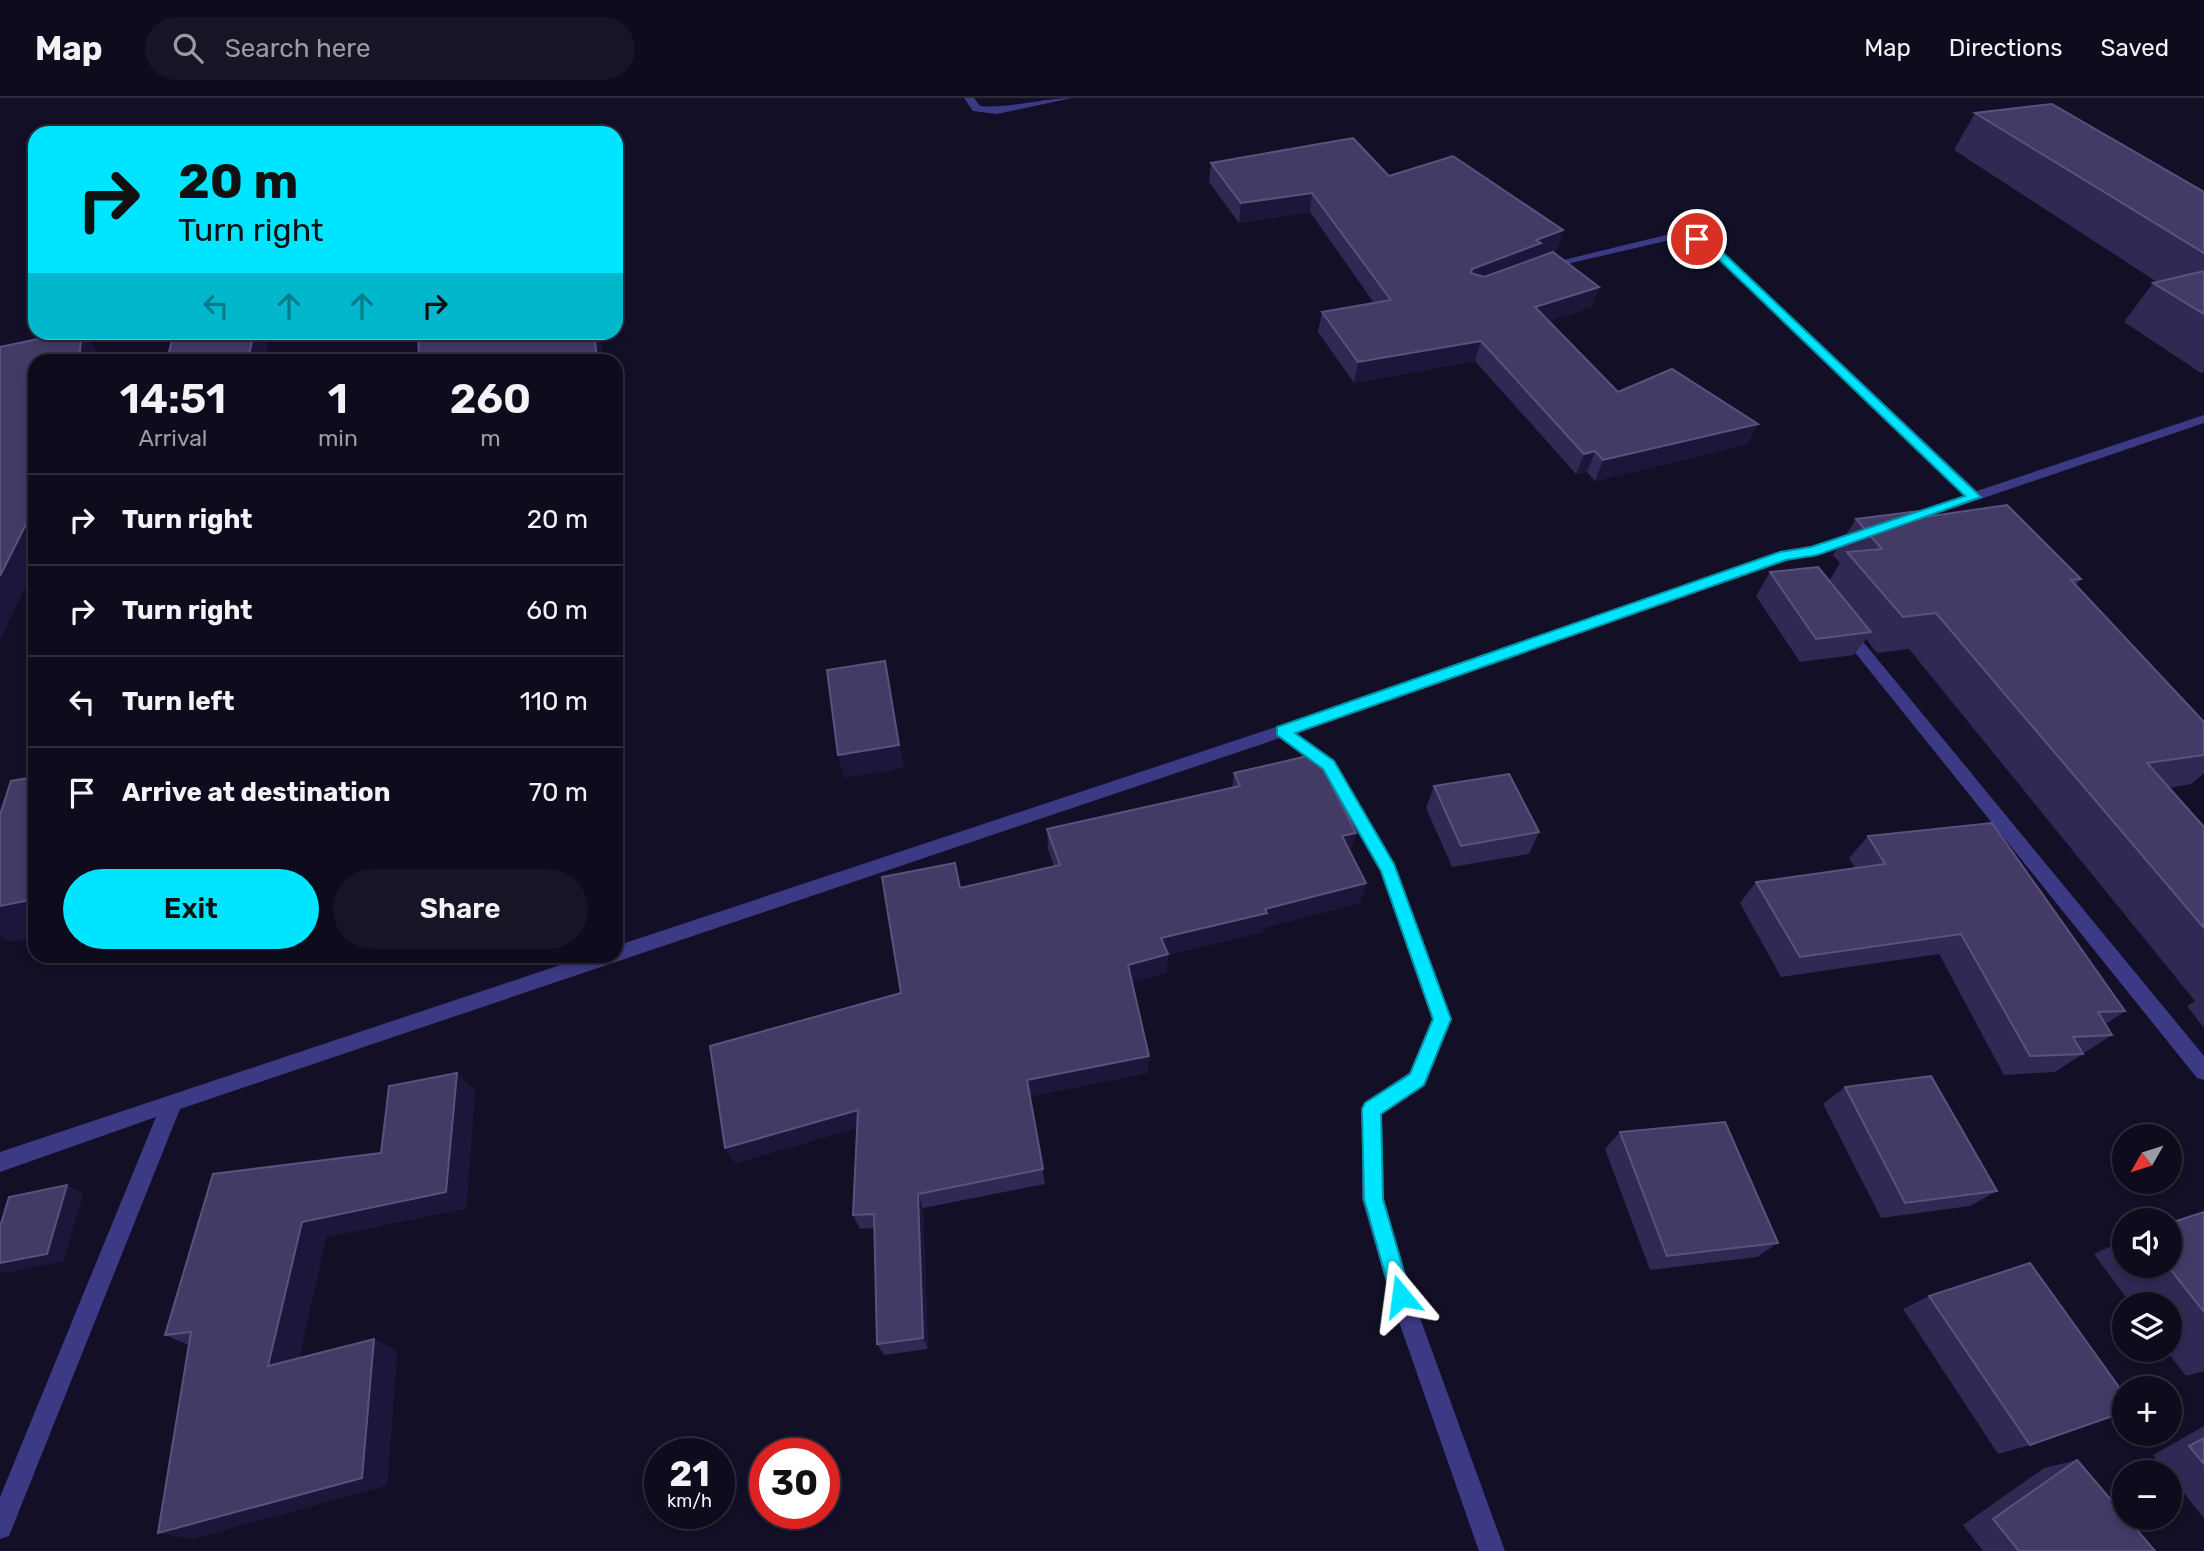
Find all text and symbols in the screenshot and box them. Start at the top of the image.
search box [145,17,635,80]
text: Map [35,29,103,68]
icon: search [169,29,207,67]
text: Search here [225,33,370,64]
text: Map [1864,34,1911,62]
text: Directions [1949,34,2062,62]
text: Saved [2100,34,2169,62]
text: 20 m [178,152,299,210]
icon: right [63,154,154,245]
pin [1667,209,1727,269]
text: Turn right [178,211,323,249]
icon: arrive [1678,220,1716,258]
icon: left [197,287,235,325]
icon: ahead [270,287,308,325]
icon: ahead [343,287,381,325]
icon: right [416,287,454,325]
text: 14:51 [120,374,226,424]
text: 1 [328,374,348,424]
text: 260 [450,374,531,424]
text: Arrival [138,424,207,452]
text: min [318,424,358,452]
text: m [480,424,501,452]
icon: right [63,501,101,539]
text: Turn right [122,504,252,535]
text: 20 m [527,504,588,535]
icon: right [63,592,101,630]
text: Turn right [122,595,252,626]
text: 60 m [526,595,588,626]
icon: left [63,683,101,721]
text: Turn left [122,686,234,717]
text: 110 m [520,686,588,717]
icon: arrive [63,774,101,812]
text: Arrive at destination [122,777,390,808]
text: 70 m [529,777,588,808]
button: Exit [63,869,319,949]
button: Share [333,869,588,949]
north arrow [2112,1124,2182,1194]
map controls [2112,1124,2182,1530]
button: sound [2112,1208,2182,1278]
position arrow [1364,1259,1438,1333]
button: layers [2112,1292,2182,1362]
button: + [2112,1376,2182,1446]
speed limit sign: 30 [749,1438,840,1529]
text: 21 [669,1453,710,1495]
button: − [2112,1460,2182,1530]
text: km/h [667,1490,712,1512]

